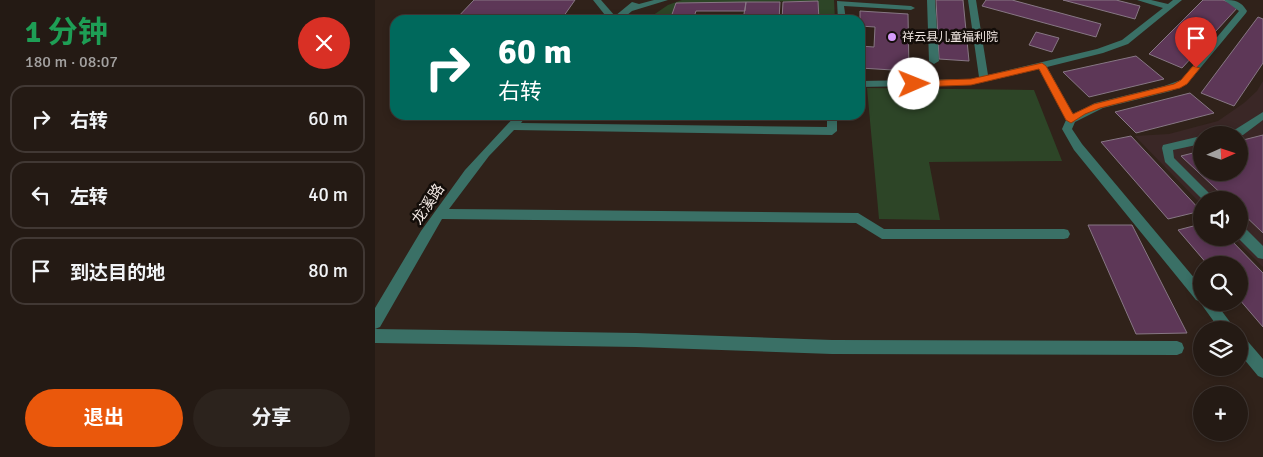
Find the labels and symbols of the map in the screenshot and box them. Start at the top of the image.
pin [1175,17,1217,68]
place label: 祥云县儿童福利院 [902,30,998,45]
marker: 祥云县儿童福利院 [886,31,898,43]
position arrow [887,57,939,109]
north arrow [1193,126,1247,181]
street label: 龙溪路 [408,180,448,228]

